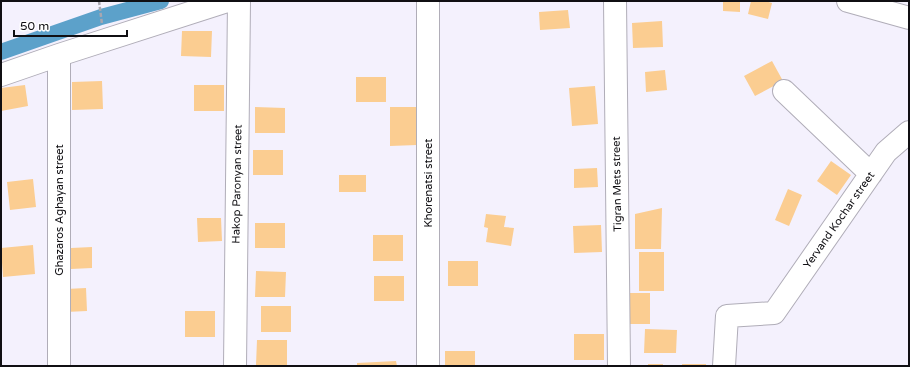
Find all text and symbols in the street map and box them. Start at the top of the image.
scale bar [14,12,127,38]
text: 50 m [20,19,49,33]
street label: Hakop Paronyan street [229,124,245,244]
street label: Tigran Mets street [610,136,624,232]
street label: Khorenatsi street [422,138,435,228]
street label: Ghazaros Aghayan street [53,144,66,276]
street label: Yervand Kochar street [801,169,877,271]

